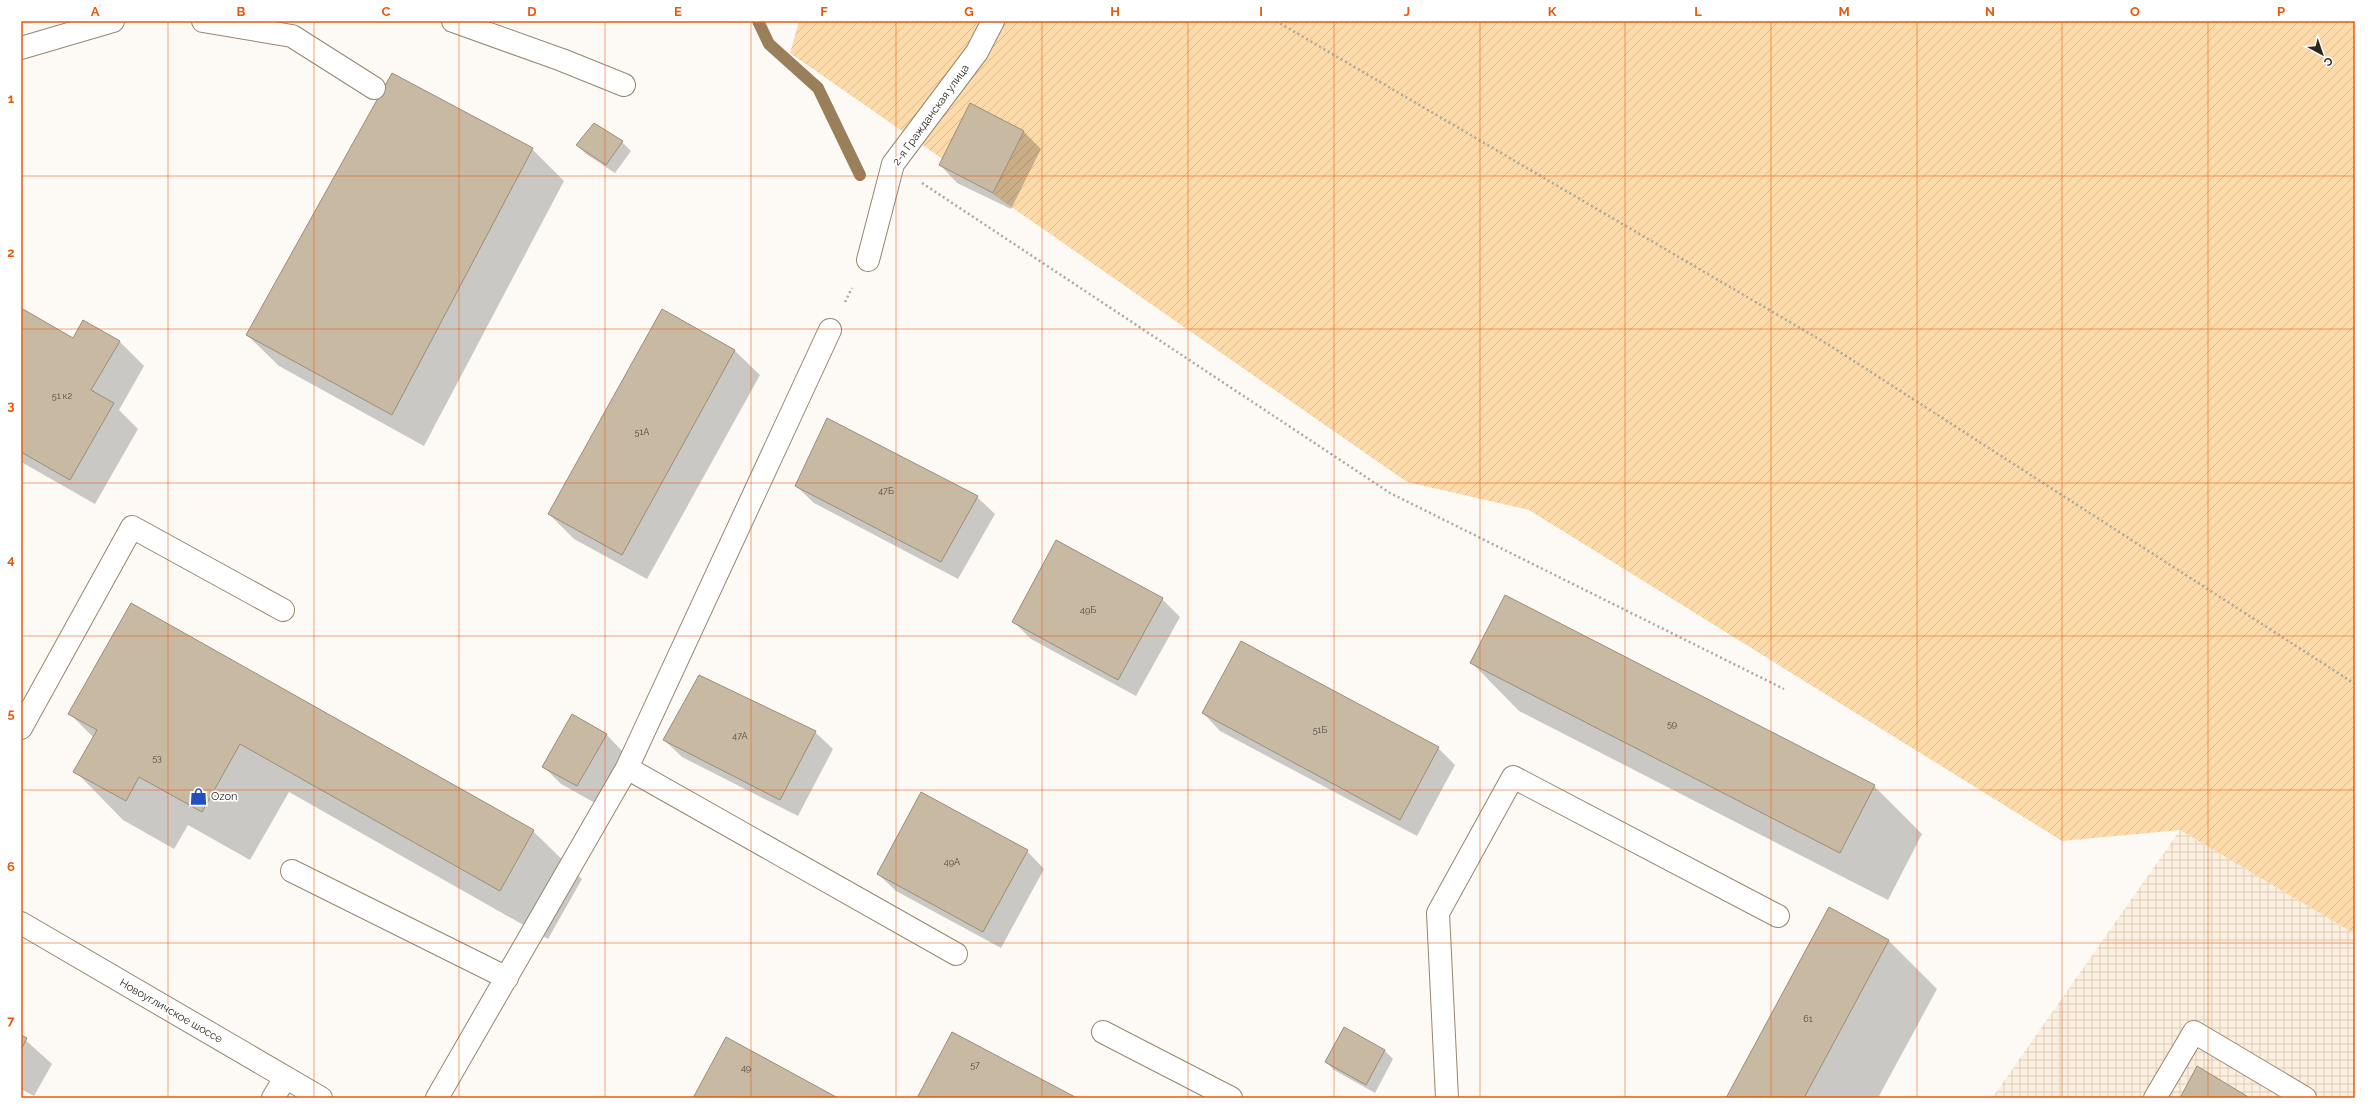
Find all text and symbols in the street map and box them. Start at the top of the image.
text: A [91,4,100,19]
text: B [237,4,246,19]
text: C [382,4,391,19]
text: D [527,4,537,19]
text: E [674,4,682,19]
text: F [820,4,828,19]
text: G [964,4,974,19]
text: H [1110,4,1120,19]
text: I [1259,4,1263,19]
text: J [1404,4,1410,19]
text: K [1548,4,1557,19]
text: L [1694,4,1702,19]
text: M [1838,4,1850,19]
text: N [1985,4,1995,19]
text: O [2130,4,2140,19]
text: P [2277,4,2285,19]
north arrow [2302,34,2342,74]
text: С [2321,54,2335,69]
street label: 2-я Гражданская улица [890,62,972,168]
text: 1 [8,91,15,106]
text: 2 [7,245,15,260]
house number: 51 к2 [52,391,73,401]
text: 3 [7,398,15,413]
house number: 51А [635,427,649,437]
house number: 47Б [878,486,894,496]
text: 4 [7,552,15,567]
house number: 49Б [1080,605,1096,615]
text: 5 [7,706,15,721]
house number: 59 [1667,719,1677,729]
house number: 51Б [1313,725,1327,735]
house number: 47А [732,731,748,741]
house number: 53 [152,753,162,763]
shop icon: Ozon [188,786,208,806]
place label: Ozon [211,790,238,803]
house number: 49А [944,857,960,867]
text: 6 [7,859,15,874]
street label: Новоугличское шоссе [117,976,225,1046]
text: 7 [7,1013,15,1028]
house number: 61 [1803,1014,1813,1024]
house number: 57 [970,1060,980,1070]
house number: 49 [741,1063,751,1073]

